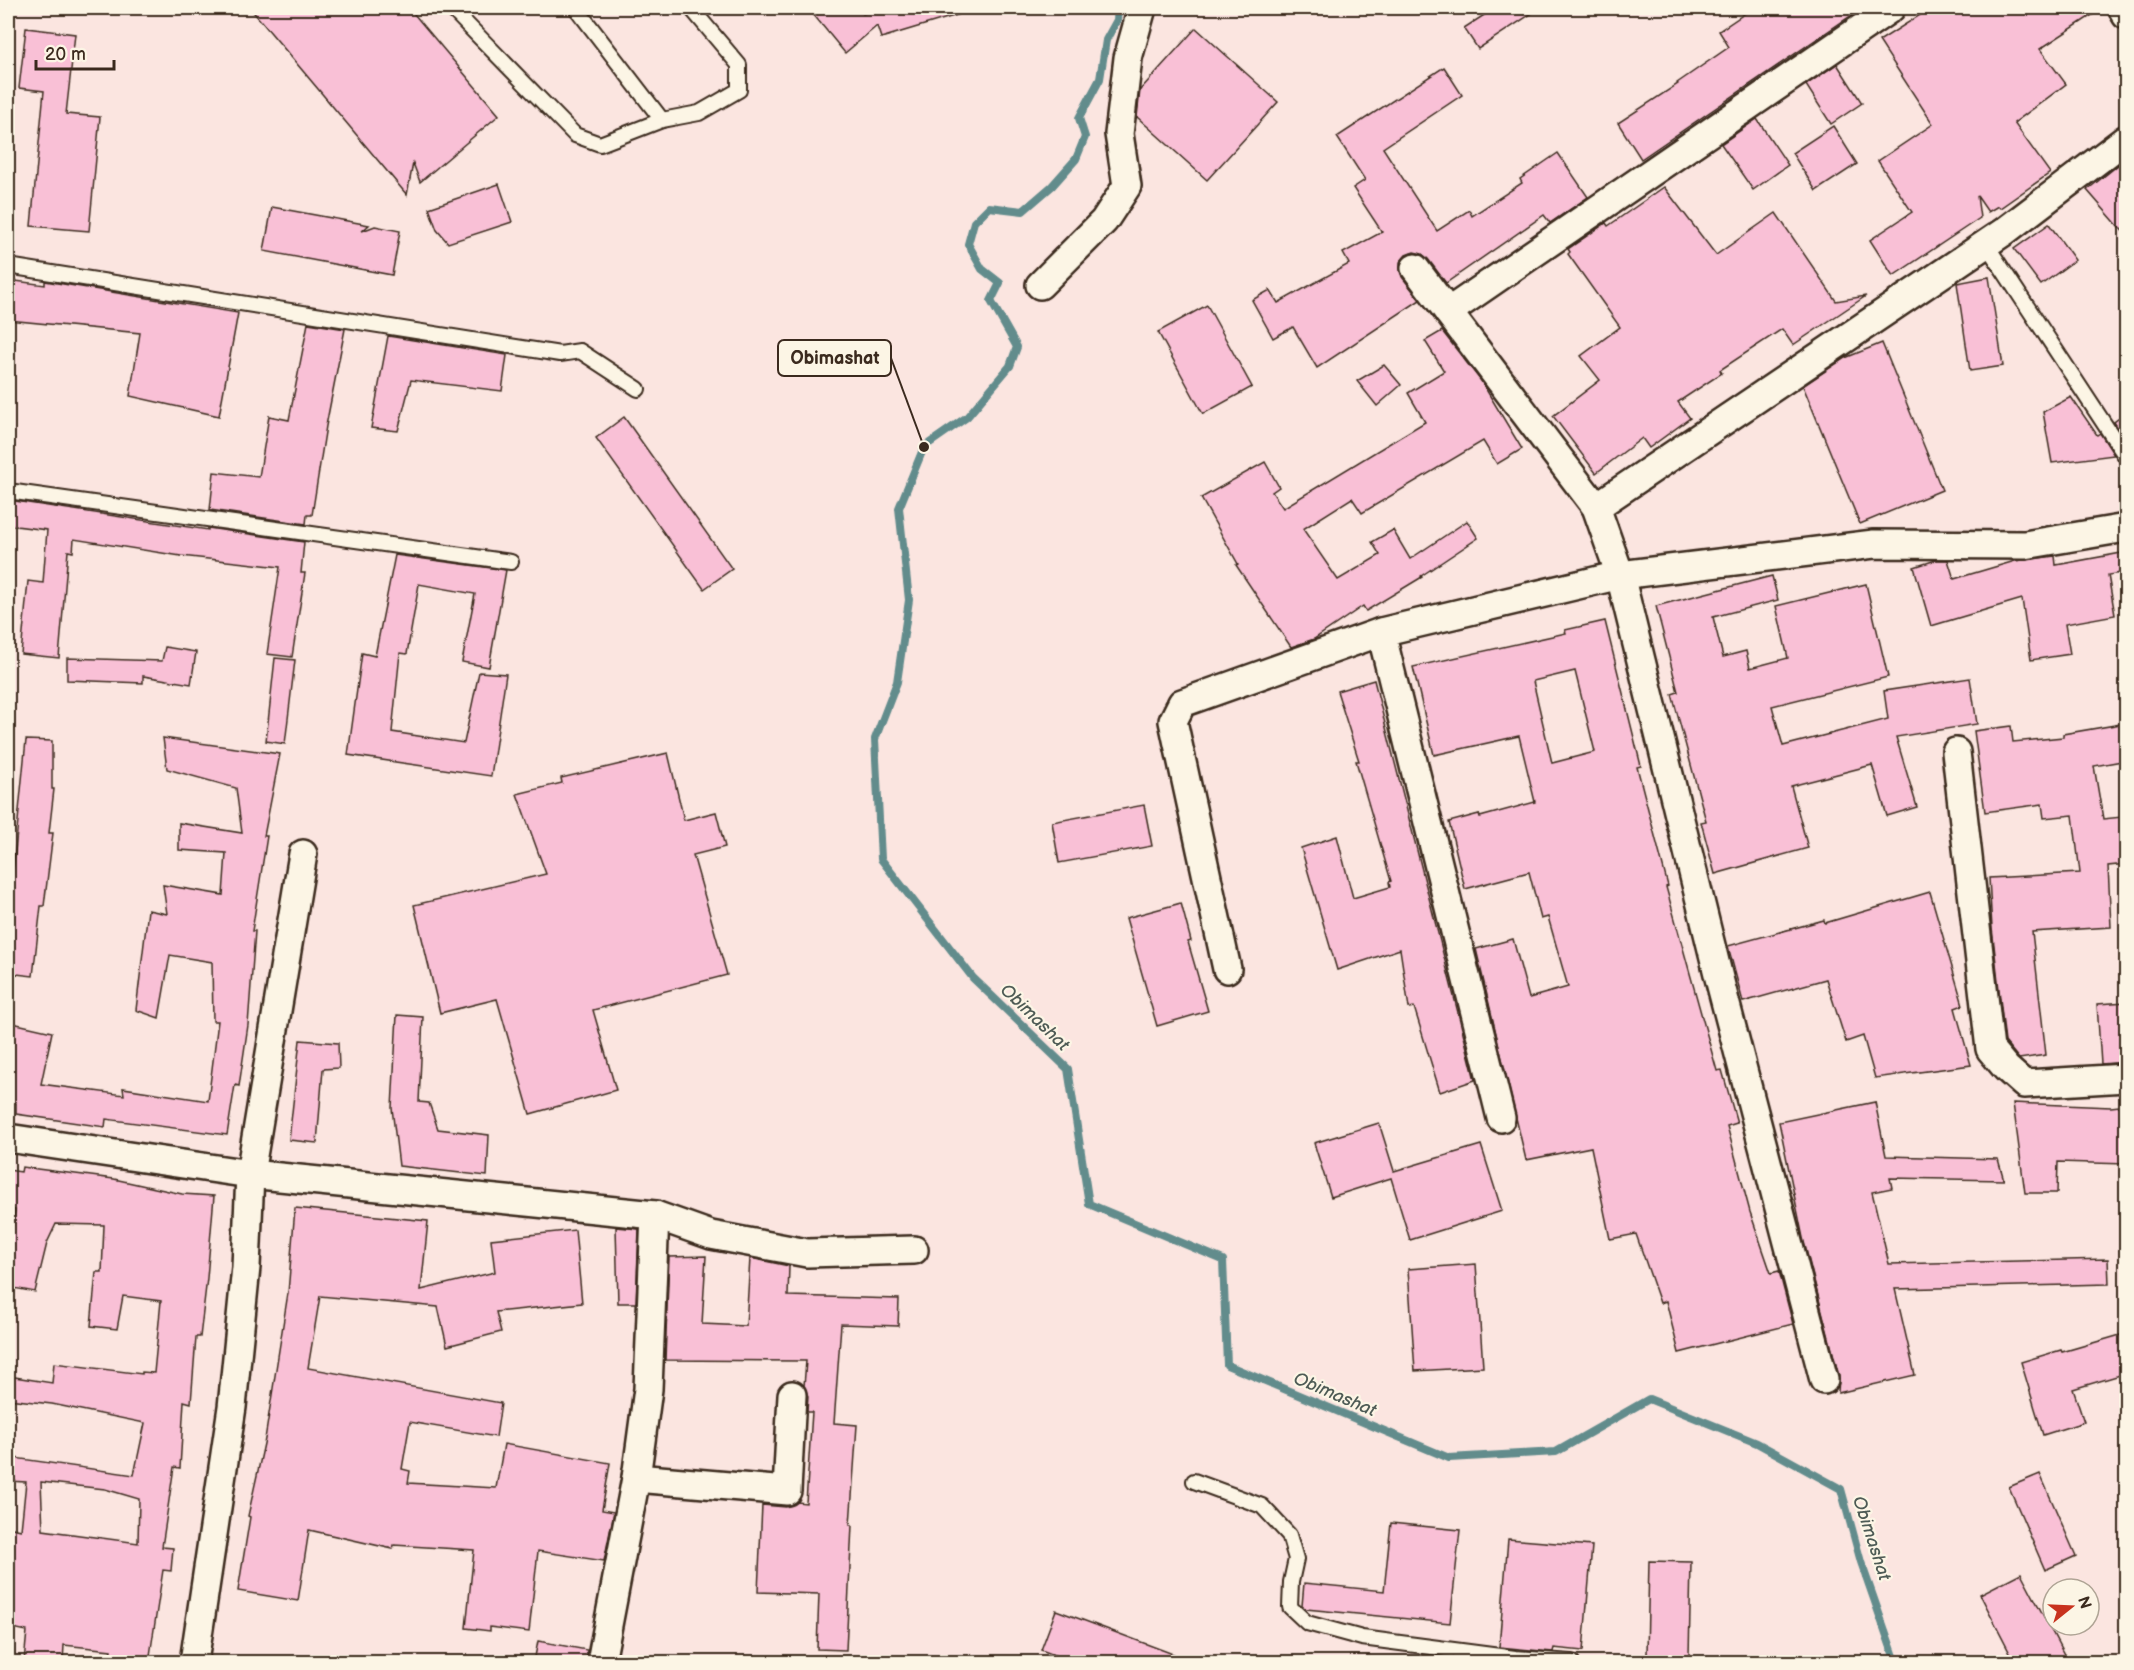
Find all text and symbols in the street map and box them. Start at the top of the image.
scale bar [36,33,114,71]
text: 20 m [45,44,86,65]
callout: Obimashat [778,340,891,376]
text: Obimashat [791,348,879,369]
water label: Obimashat [996,979,1074,1056]
water label: Obimashat [1290,1368,1380,1421]
water label: Obimashat [1848,1493,1895,1584]
north arrow [2041,1577,2101,1637]
text: N [2073,1594,2095,1611]

